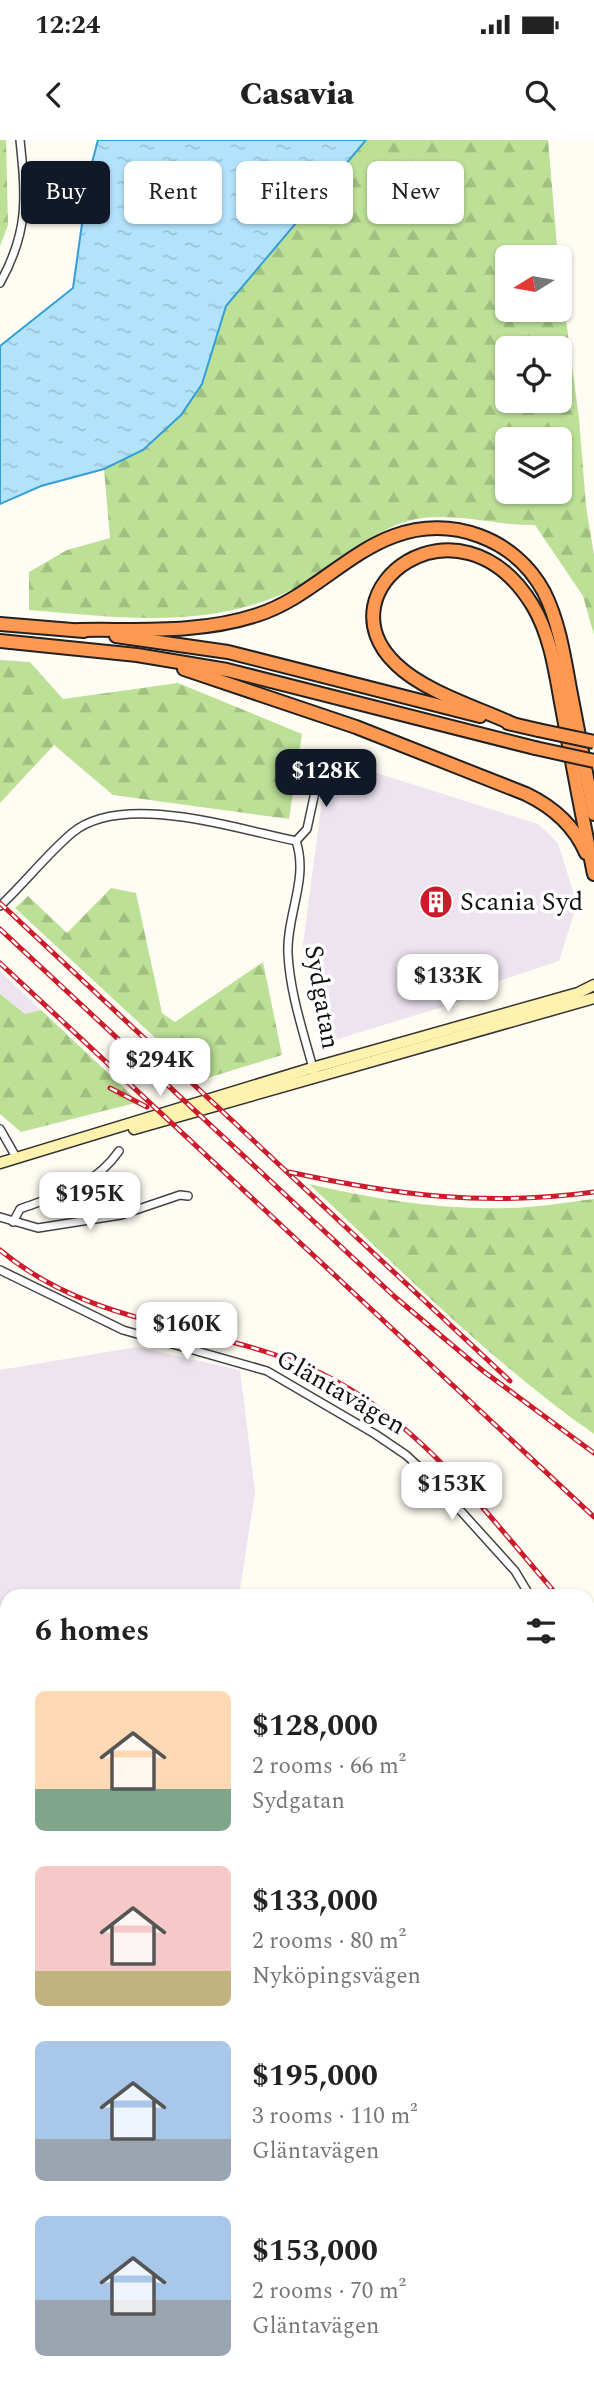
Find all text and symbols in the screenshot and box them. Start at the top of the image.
text: 12:24 [35,5,100,45]
text: Casavia [240,70,354,119]
icon: back [35,76,73,114]
icon: search [521,76,559,114]
chip: Buy [21,161,110,224]
chip: Rent [124,161,222,224]
chip: Filters [236,161,353,224]
chip: New [367,161,464,224]
north arrow [495,245,572,322]
map controls [495,245,572,504]
button: locate [495,336,572,413]
button: layers [495,427,572,504]
pin: $128K [277,750,375,809]
text: $128K [291,754,361,789]
place label: Scania Syd [460,882,583,922]
building icon: Scania Syd [417,883,455,921]
street label: Sydgatan [293,942,351,1052]
pin: $133K [399,954,497,1014]
text: $133K [413,959,483,994]
pin: $294K [111,1038,209,1098]
text: $294K [125,1043,195,1078]
pin: $195K [41,1172,139,1232]
text: $195K [55,1177,125,1212]
pin: $160K [138,1302,236,1362]
text: $160K [152,1307,222,1342]
street label: Gläntavägen [269,1339,413,1445]
pin: $153K [403,1462,501,1522]
text: $153K [417,1467,487,1502]
text: 6 homes [35,1608,149,1654]
icon: filters [522,1612,560,1650]
text: $128,000 [252,1703,378,1749]
icon: home [91,1719,175,1803]
text: 2 rooms · 66 m² [252,1749,406,1784]
text: Sydgatan [252,1784,345,1819]
text: $133,000 [252,1878,378,1924]
icon: home [91,1894,175,1978]
text: 2 rooms · 80 m² [252,1924,406,1959]
text: Nyköpingsvägen [252,1959,421,1994]
text: $195,000 [252,2053,378,2099]
icon: home [91,2069,175,2153]
text: 3 rooms · 110 m² [252,2099,418,2134]
text: Gläntavägen [252,2134,379,2169]
text: $153,000 [252,2228,378,2274]
icon: home [91,2244,175,2328]
text: 2 rooms · 70 m² [252,2274,406,2309]
text: Gläntavägen [252,2309,379,2344]

